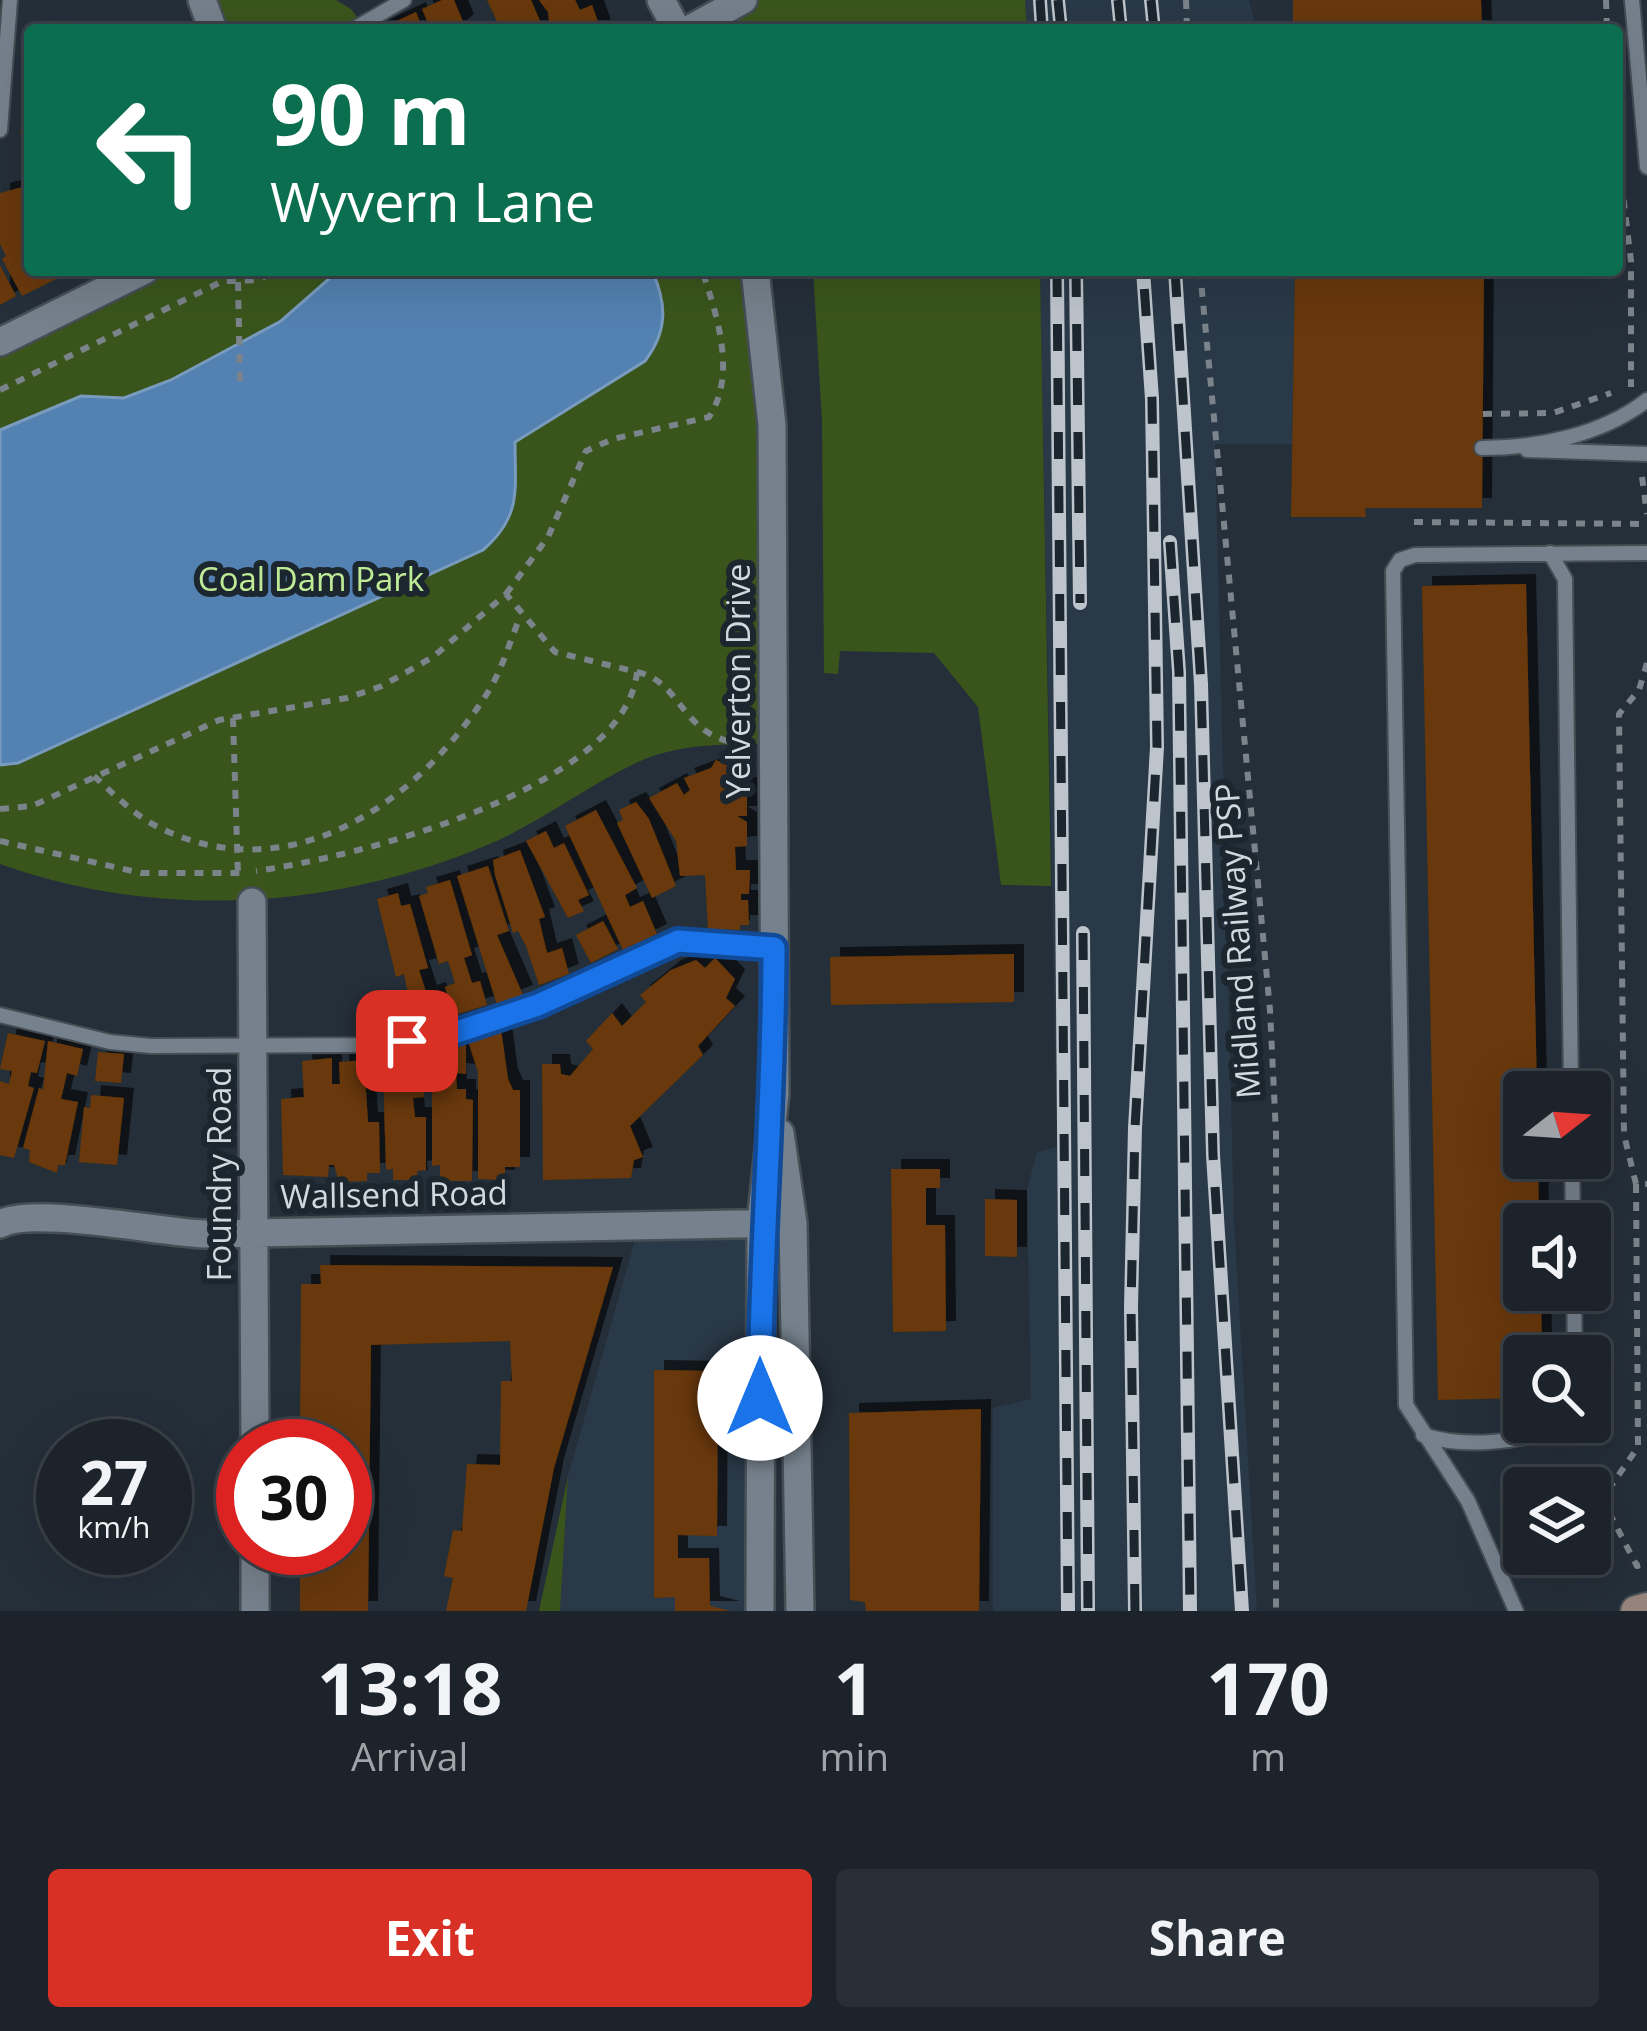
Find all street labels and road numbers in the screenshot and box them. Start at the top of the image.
street label: Yelverton Drive [715,563,760,799]
street label: Midland Railway PSP [1204,782,1270,1100]
street label: Foundry Road [196,1067,241,1281]
street label: Wallsend Road [280,1170,508,1218]

